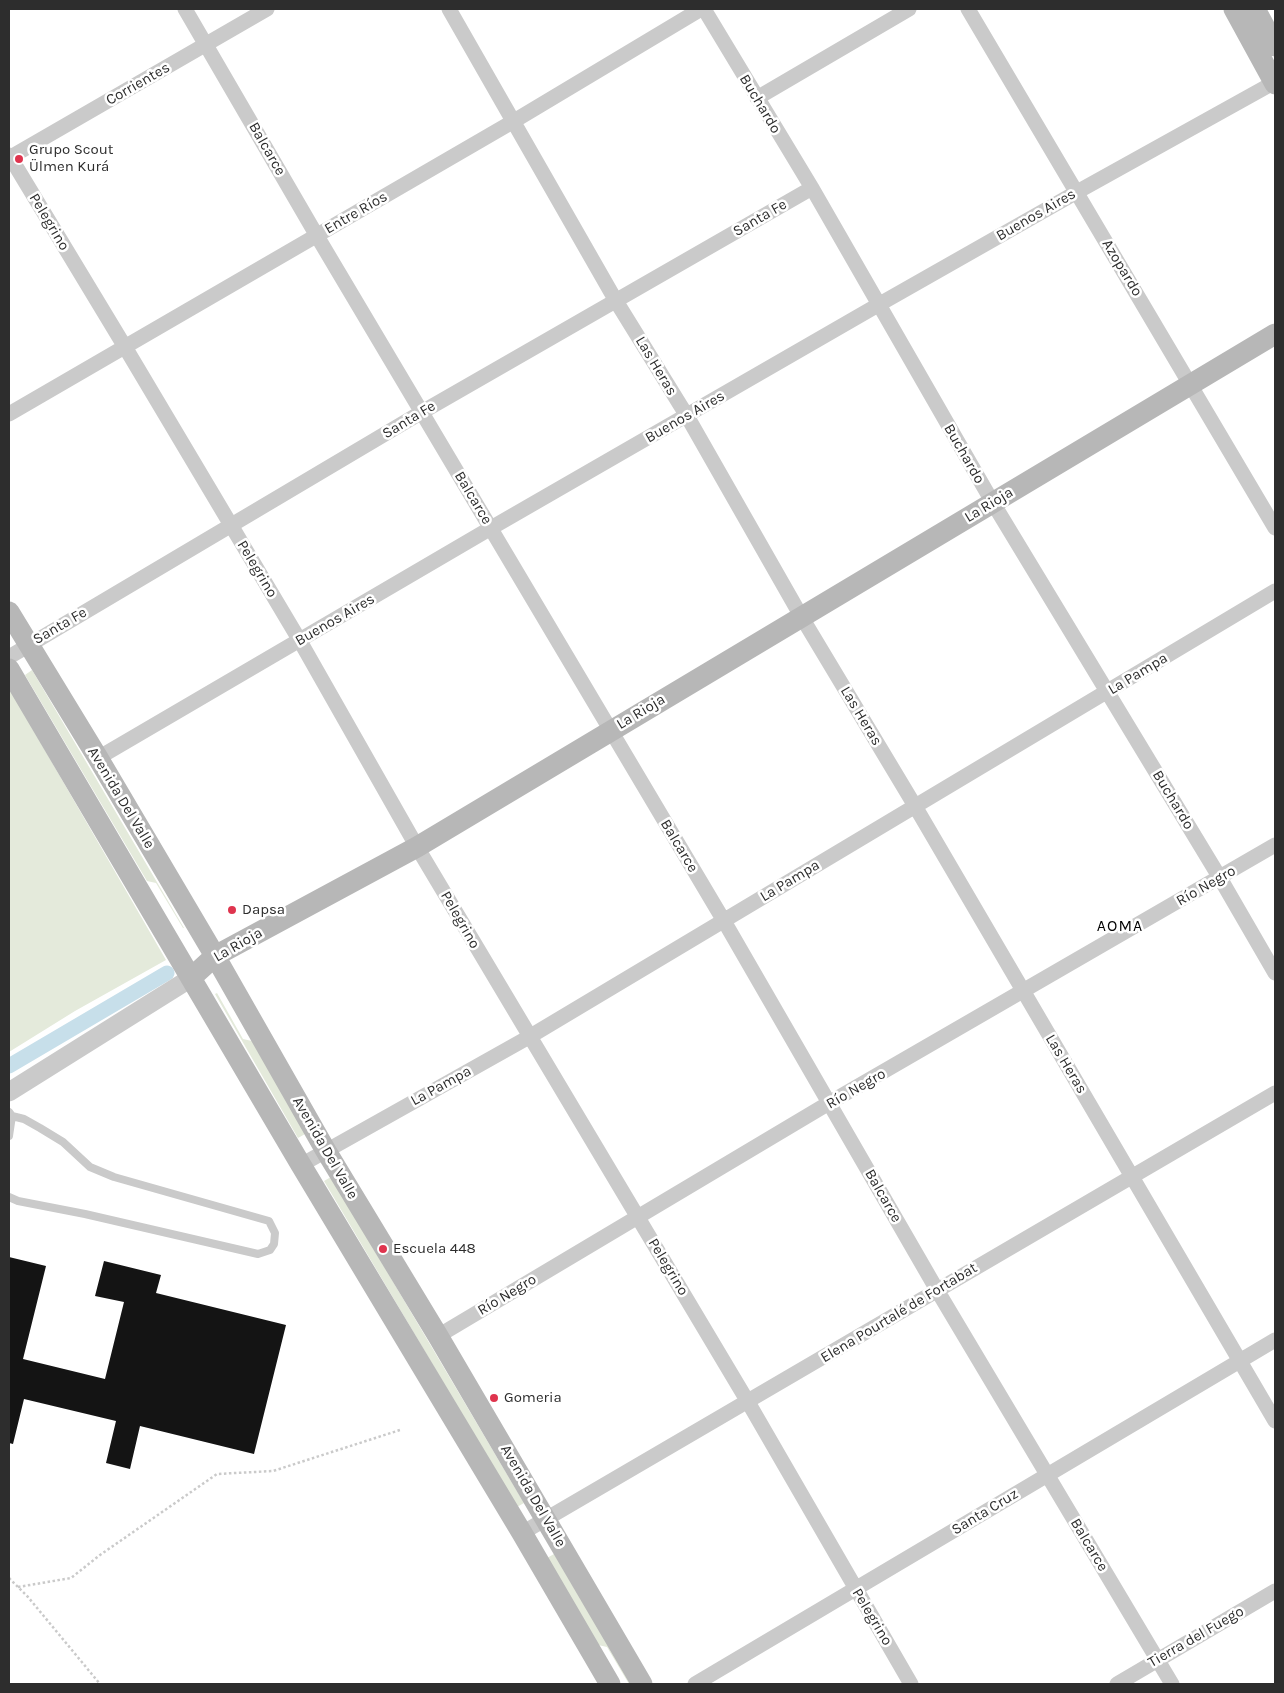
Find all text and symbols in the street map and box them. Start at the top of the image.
street label: Corrientes [103,59,173,109]
street label: Buchardo [735,71,785,137]
street label: Balcarce [245,119,289,179]
place label: Grupo Scout Ülmen Kurá [29,141,113,176]
marker: Grupo Scout Ülmen Kurá [13,153,25,165]
street label: Buenos Aires [993,185,1079,245]
street label: Entre Ríos [321,188,391,238]
street label: Pelegrino [25,190,73,254]
street label: Santa Fe [730,195,790,241]
street label: Azopardo [1098,236,1146,300]
street label: Las Heras [631,333,681,399]
street label: Buenos Aires [642,387,728,447]
street label: Santa Fe [379,397,439,443]
street label: Buchardo [940,421,988,487]
street label: Balcarce [450,468,496,528]
street label: La Rioja [961,483,1017,527]
street label: Pelegrino [233,537,281,601]
street label: Buenos Aires [292,590,378,650]
street label: Santa Fe [30,603,90,649]
street label: La Pampa [1105,649,1171,699]
street label: Las Heras [836,683,886,749]
street label: La Rioja [613,690,669,734]
street label: Avenida Del Valle [84,744,158,852]
street label: Buchardo [1148,767,1198,833]
street label: Balcarce [656,816,702,876]
street label: La Pampa [757,856,823,906]
street label: Río Negro [1173,862,1239,910]
street label: Pelegrino [436,888,484,952]
place label: Dapsa [242,901,285,919]
marker: Dapsa [226,904,238,916]
district label: AOMA [1096,916,1144,936]
street label: La Rioja [210,924,266,966]
street label: Las Heras [1041,1031,1091,1097]
street label: La Pampa [408,1062,474,1110]
street label: Río Negro [823,1065,889,1113]
street label: Avenida Del Valle [288,1094,362,1202]
street label: Balcarce [861,1166,905,1226]
street label: Pelegrino [644,1235,692,1299]
place label: Escuela 448 [393,1240,476,1258]
marker: Escuela 448 [377,1243,389,1255]
street label: Elena Pourtalé de Fortabat [817,1259,981,1367]
street label: Río Negro [474,1270,540,1320]
place label: Gomeria [504,1389,562,1407]
marker: Gomeria [488,1392,500,1404]
street label: Avenida Del Valle [496,1442,570,1550]
street label: Santa Cruz [948,1485,1022,1539]
street label: Balcarce [1066,1515,1112,1575]
street label: Pelegrino [848,1585,896,1649]
street label: Tierra del Fuego [1145,1602,1247,1672]

